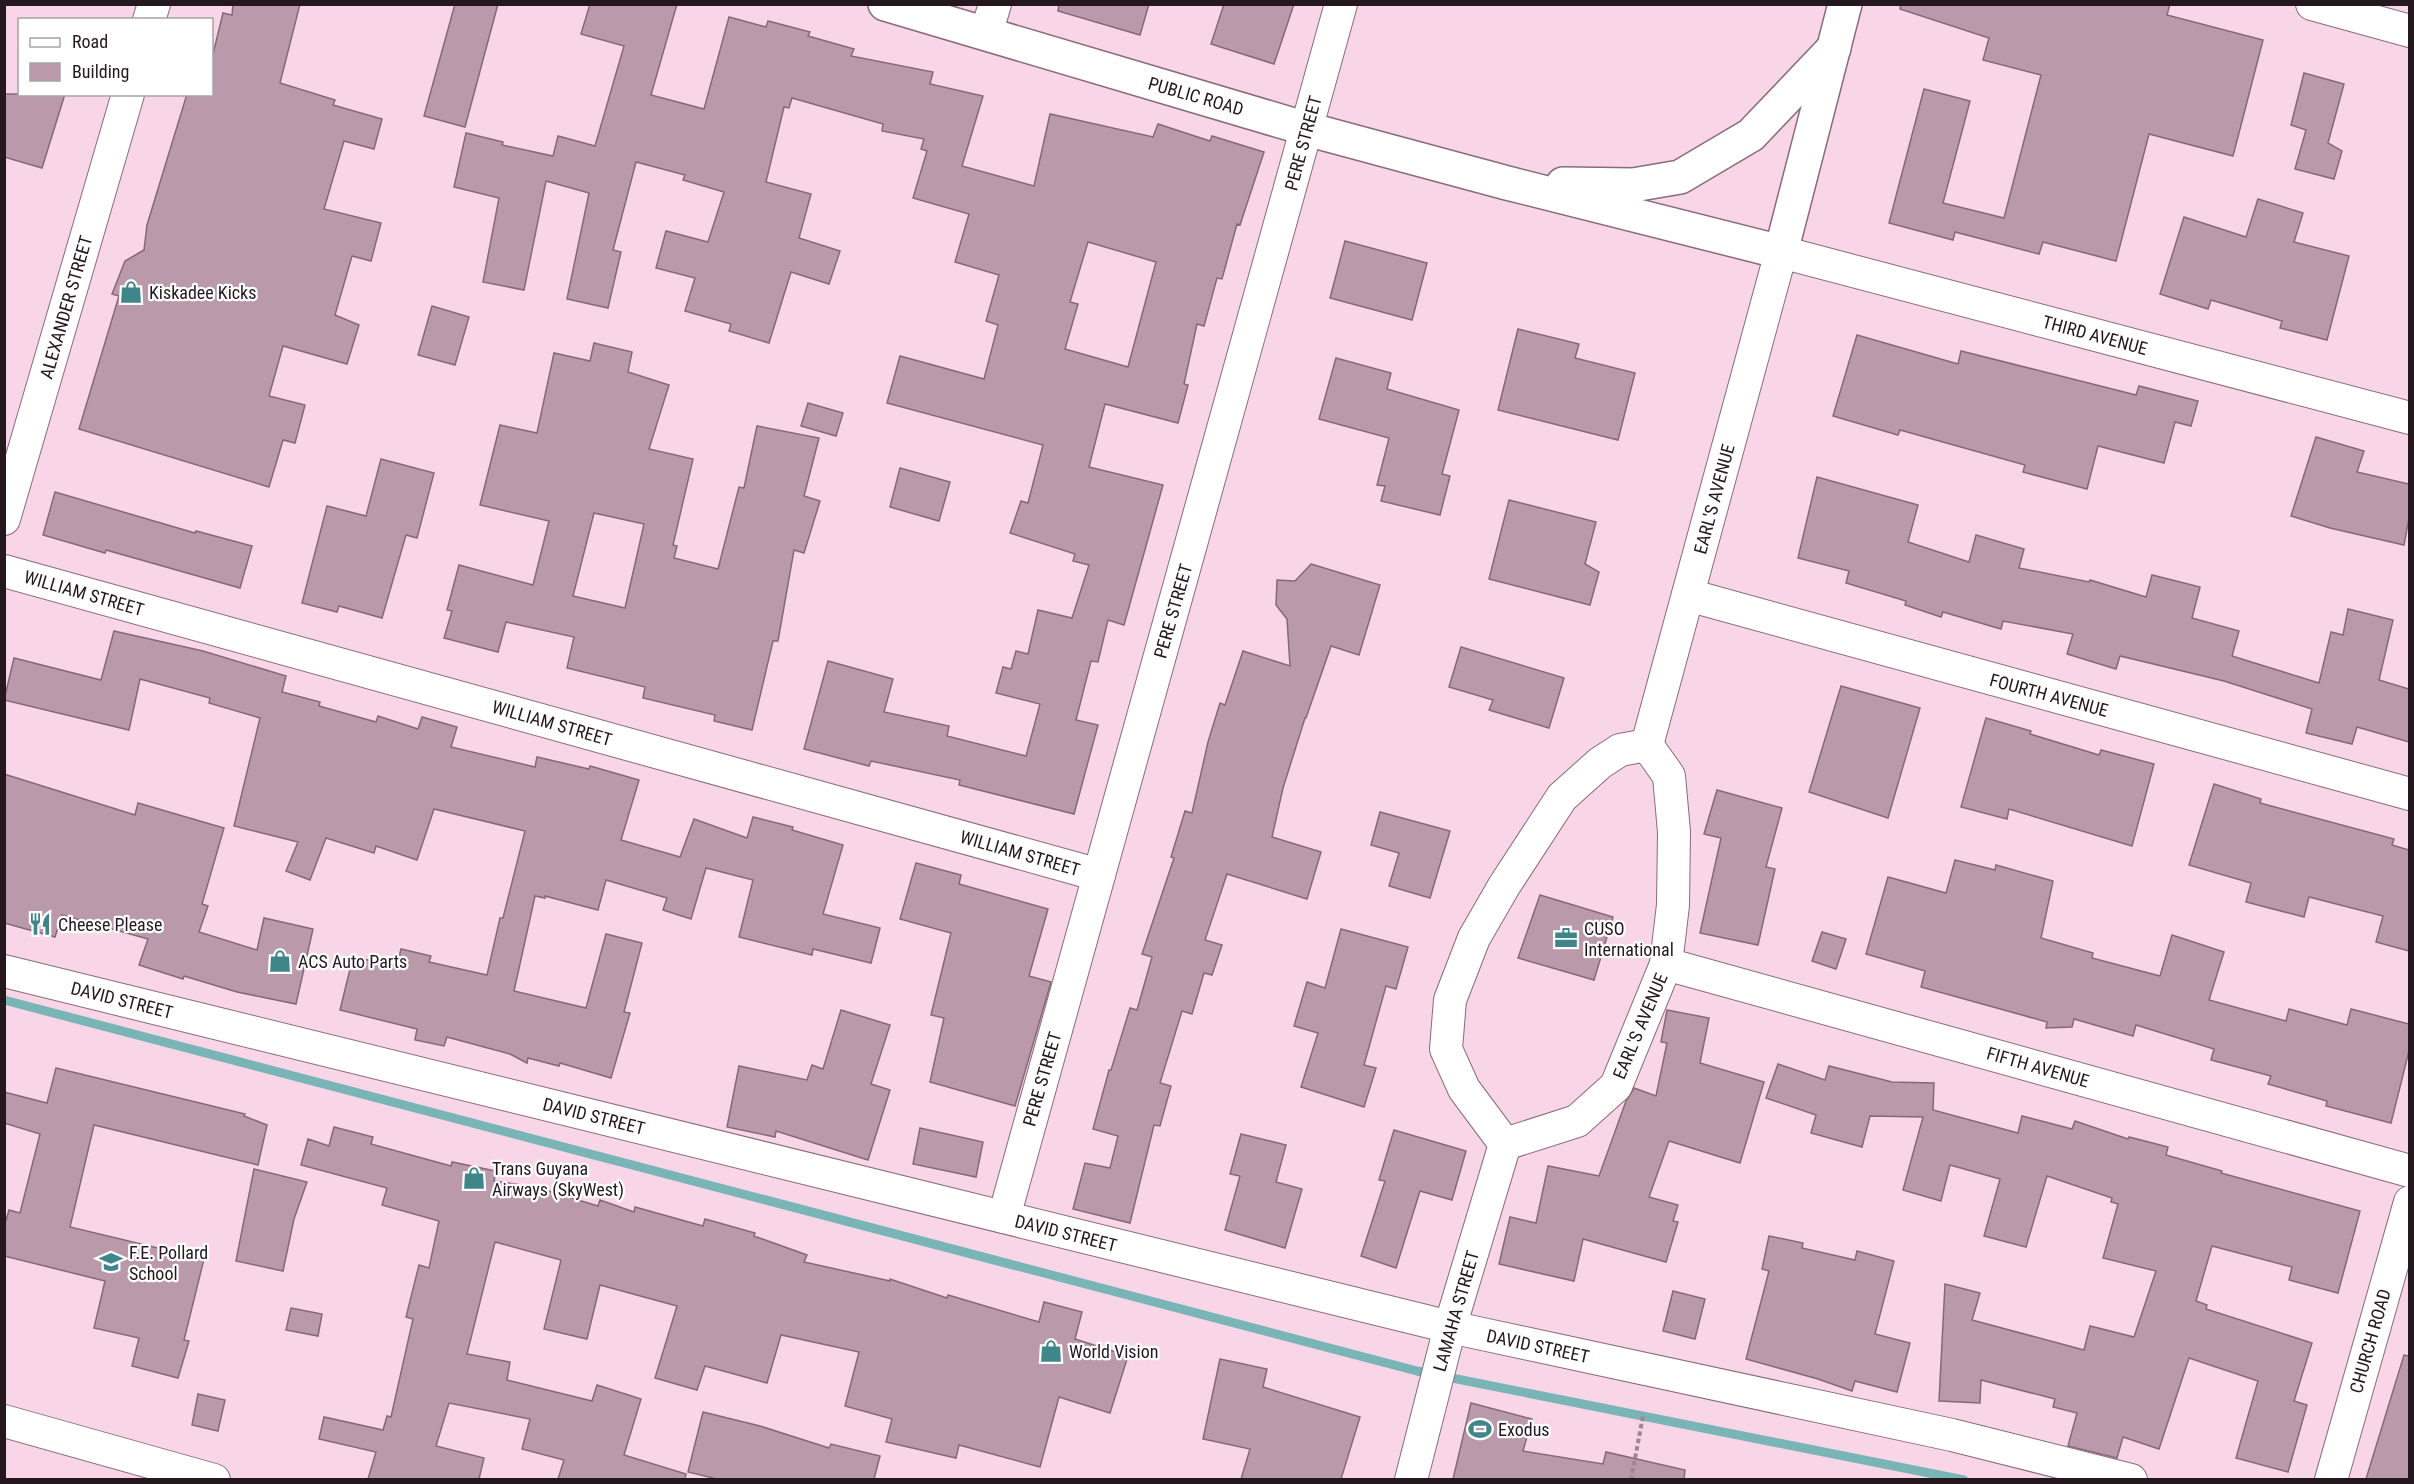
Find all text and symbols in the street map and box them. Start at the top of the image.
legend [18,18,213,96]
text: Road [72,31,108,52]
text: Building [72,61,129,82]
street label: PUBLIC ROAD [1146,72,1246,120]
street label: PERE STREET [1280,93,1326,193]
street label: ALEXANDER STREET [36,233,96,381]
shop icon: Kiskadee Kicks [118,279,144,305]
place label: Kiskadee Kicks [149,282,256,303]
street label: THIRD AVENUE [2040,311,2150,359]
street label: EARL'S AVENUE [1689,442,1739,556]
street label: PERE STREET [1150,561,1196,661]
street label: WILLIAM STREET [22,566,146,620]
street label: FOURTH AVENUE [1987,669,2111,721]
street label: WILLIAM STREET [490,696,614,750]
street label: WILLIAM STREET [958,826,1082,880]
restaurant icon: Cheese Please [27,911,53,937]
place label: Cheese Please [58,914,162,935]
place label: CUSO International [1584,918,1674,960]
office icon: CUSO International [1553,925,1579,951]
shop icon: ACS Auto Parts [267,948,293,974]
place label: ACS Auto Parts [298,951,407,972]
street label: EARL'S AVENUE [1608,970,1672,1082]
street label: DAVID STREET [69,977,175,1023]
street label: PERE STREET [1019,1029,1065,1129]
street label: FIFTH AVENUE [1984,1042,2092,1092]
street label: DAVID STREET [541,1093,647,1139]
place label: Trans Guyana Airways (SkyWest) [492,1158,624,1201]
shop icon: Trans Guyana Airways (SkyWest) [461,1165,487,1191]
street label: DAVID STREET [1013,1210,1119,1256]
place label: F.E. Pollard School [129,1242,208,1284]
street label: LAMAHA STREET [1429,1248,1483,1374]
school or university icon: F.E. Pollard School [98,1249,124,1275]
street label: CHURCH ROAD [2345,1286,2395,1396]
street label: DAVID STREET [1485,1325,1591,1367]
shop icon: World Vision [1038,1338,1064,1364]
place label: World Vision [1069,1341,1158,1362]
sports icon: Exodus [1467,1416,1493,1442]
place label: Exodus [1498,1419,1550,1440]

